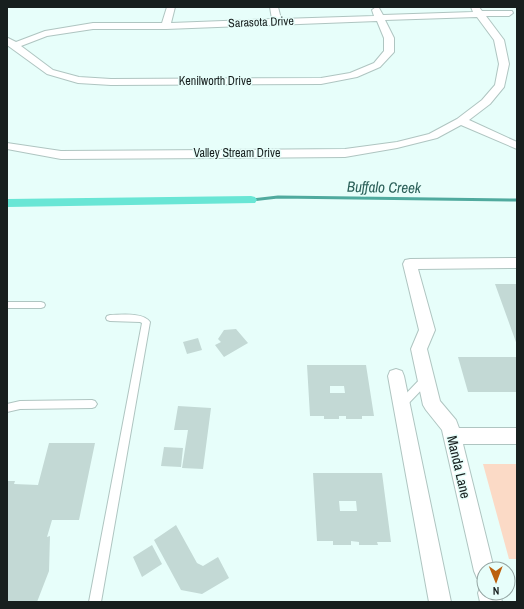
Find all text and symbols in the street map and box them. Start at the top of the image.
street label: Sarasota Drive [228,13,294,31]
street label: Kenilworth Drive [179,73,251,89]
street label: Valley Stream Drive [194,145,280,161]
water label: Buffalo Creek [347,176,422,198]
street label: Manda Lane [443,434,475,500]
north arrow [476,561,516,601]
text: N [493,584,500,598]

